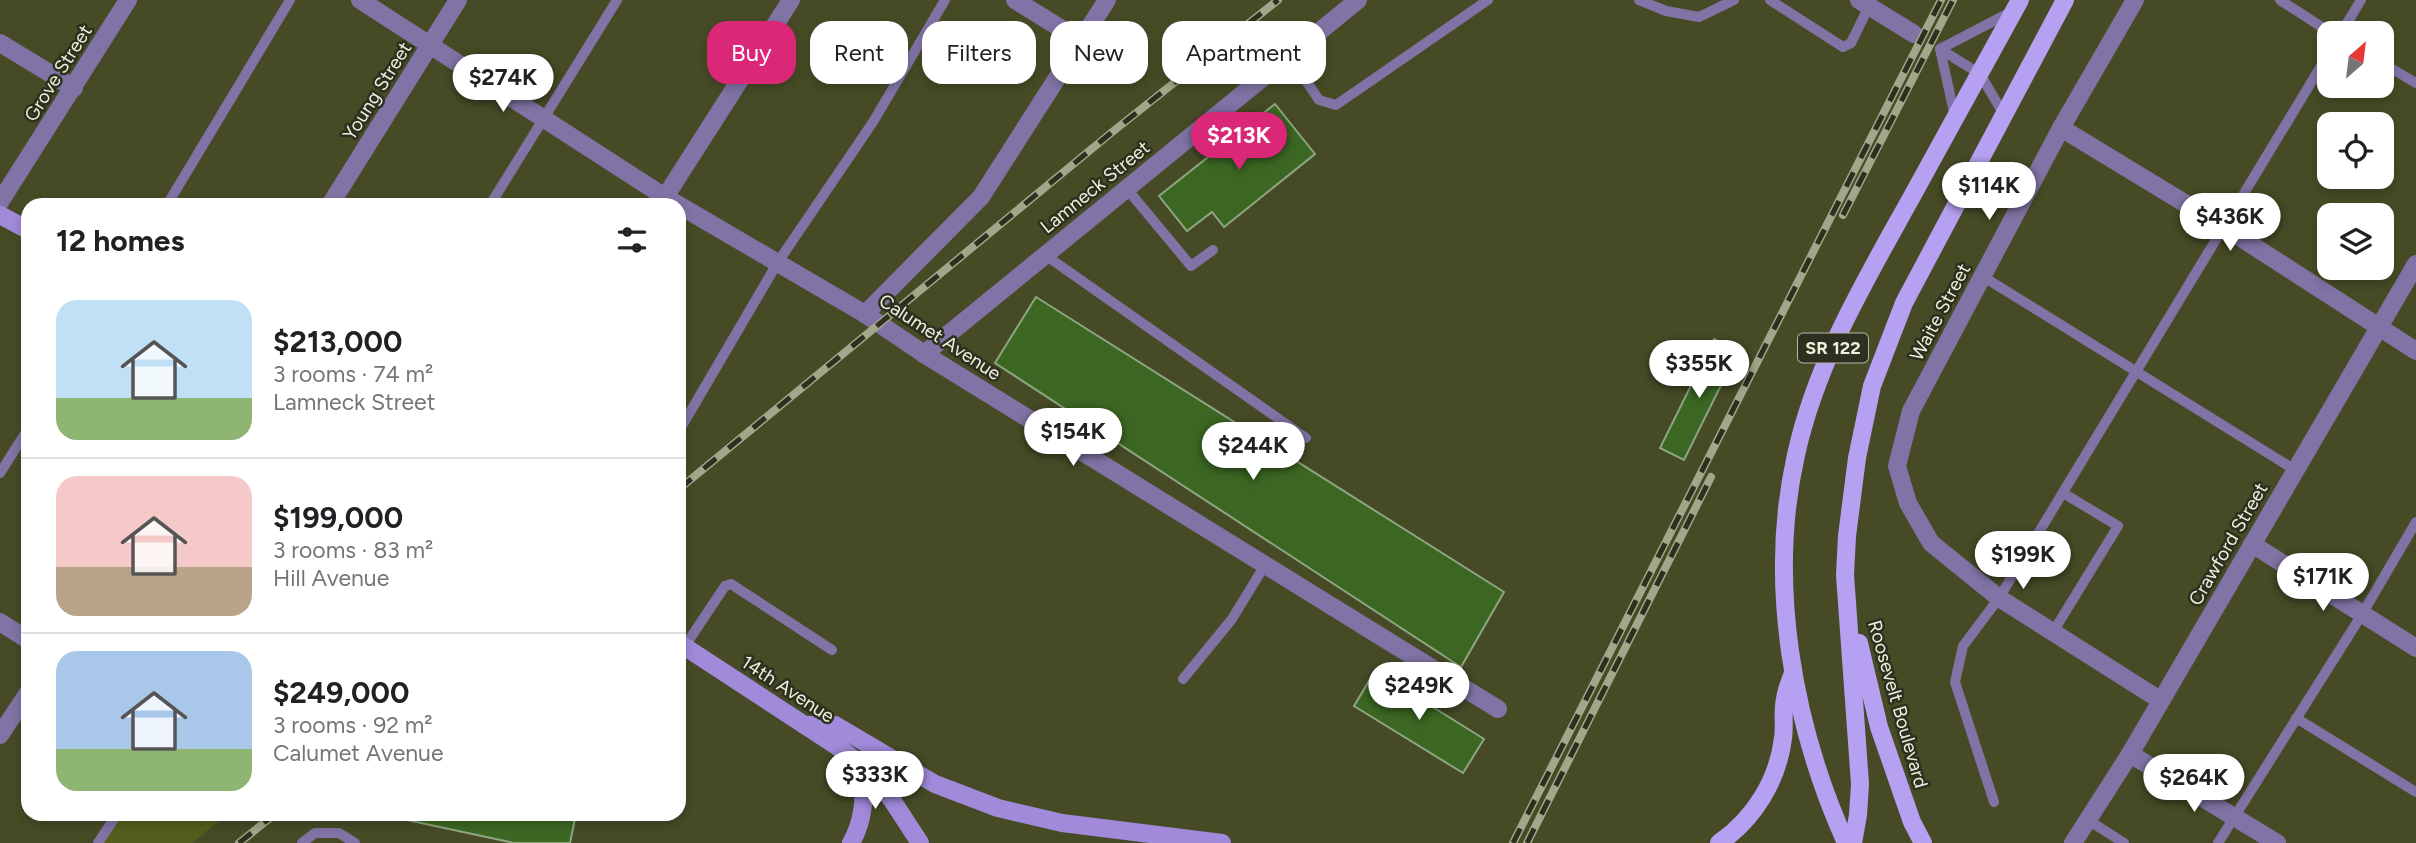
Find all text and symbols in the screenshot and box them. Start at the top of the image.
street label: Grove Street [19,20,97,126]
chip: Buy [707,21,796,84]
chip: Rent [810,21,908,84]
chip: Filters [922,21,1036,84]
chip: New [1050,21,1148,84]
chip: Apartment [1162,21,1326,84]
north arrow [2317,21,2394,98]
map controls [2317,21,2394,280]
street label: Young Street [338,38,416,144]
pin: $274K [454,54,552,114]
text: $274K [469,63,537,91]
button: locate [2317,112,2394,189]
pin: $213K [1190,113,1288,172]
text: $213K [1207,121,1271,149]
street label: Lamneck Street [1036,136,1154,238]
pin: $114K [1940,162,2038,222]
text: $114K [1958,171,2020,199]
pin: $436K [2181,194,2279,253]
text: $436K [2196,202,2264,230]
button: layers [2317,203,2394,280]
icon: filters [613,221,651,259]
text: 12 homes [56,222,184,259]
street label: Waite Street [1905,259,1975,365]
street label: Calumet Avenue [875,289,1005,385]
text: $213,000 [273,323,402,360]
icon: home [112,328,196,412]
road number: SR 122 [1798,334,1868,362]
pin: $355K [1650,340,1748,400]
text: $355K [1665,349,1733,377]
text: 3 rooms · 74 m² [273,360,433,388]
text: Lamneck Street [273,388,435,416]
pin: $154K [1024,408,1122,468]
text: $154K [1040,417,1106,445]
pin: $244K [1204,422,1302,482]
text: $244K [1218,431,1288,459]
street label: Crawford Street [2184,479,2272,609]
text: $199,000 [273,499,403,536]
icon: home [112,504,196,588]
pin: $199K [1974,532,2072,591]
text: 3 rooms · 83 m² [273,536,433,564]
text: $199K [1991,540,2055,568]
pin: $171K [2274,554,2372,613]
text: $171K [2293,562,2353,590]
text: Hill Avenue [273,564,389,592]
street label: Roosevelt Boulevard [1863,617,1933,791]
street label: 14th Avenue [737,650,839,728]
pin: $249K [1370,662,1468,722]
text: $249K [1384,671,1454,699]
text: $249,000 [273,674,409,711]
icon: home [112,679,196,763]
text: 3 rooms · 92 m² [273,711,433,739]
text: Calumet Avenue [273,739,444,767]
pin: $333K [826,752,924,811]
pin: $264K [2145,754,2243,814]
text: $333K [842,760,908,788]
text: $264K [2159,763,2229,791]

